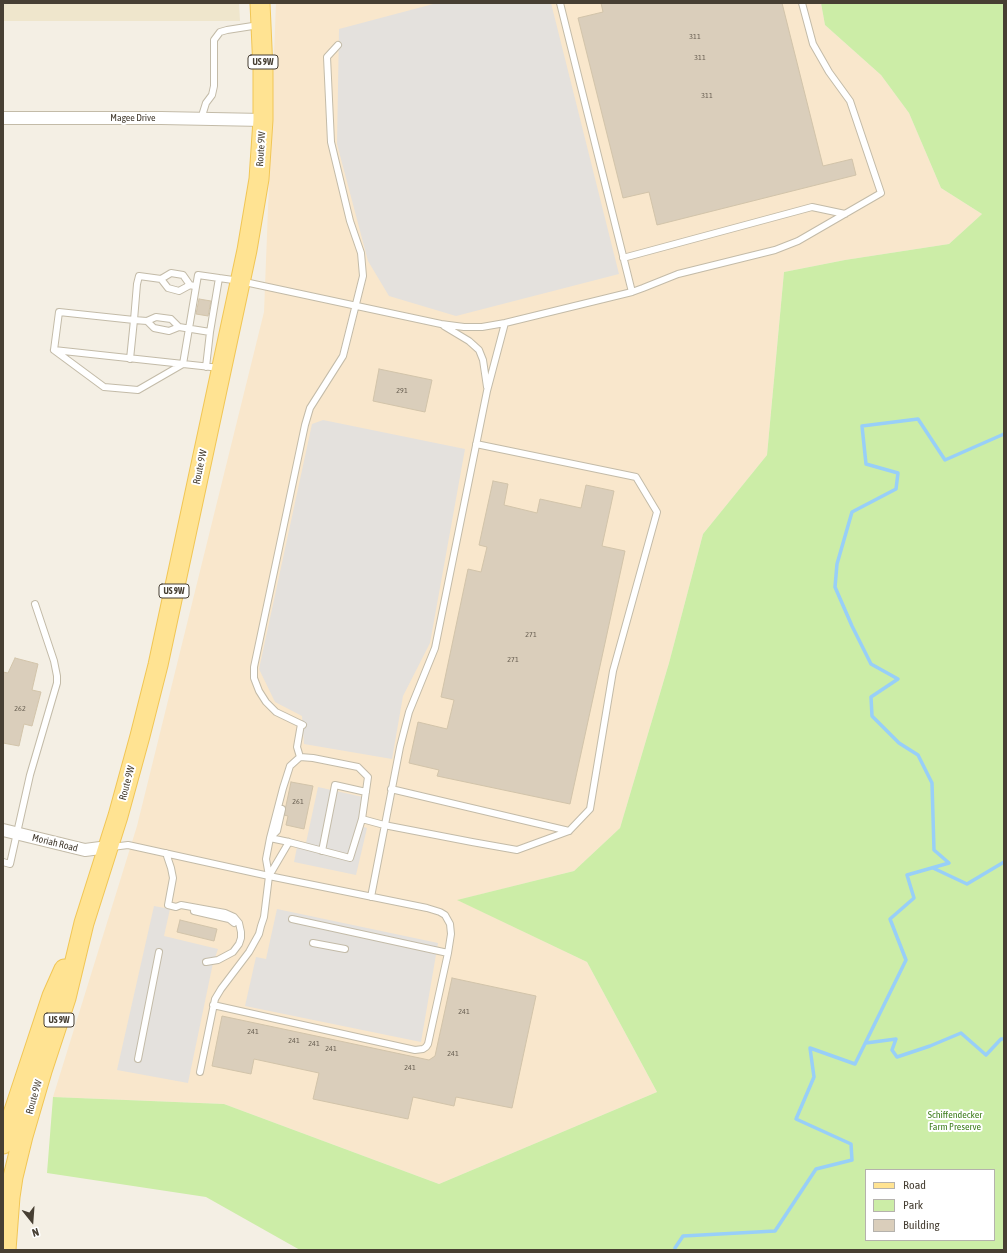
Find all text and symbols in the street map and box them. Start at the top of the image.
house number: 311 [689,31,701,41]
house number: 311 [694,52,706,62]
road number: US 9W [248,55,278,69]
house number: 311 [701,90,713,100]
street label: Magee Drive [110,112,156,124]
street label: Route 9W [254,131,268,167]
house number: 291 [396,385,408,395]
street label: Route 9W [190,449,210,485]
road number: US 9W [159,584,189,598]
house number: 271 [525,629,537,639]
house number: 271 [507,654,519,664]
house number: 262 [14,703,26,713]
street label: Route 9W [117,764,137,802]
house number: 261 [292,796,304,806]
street label: Moriah Road [31,832,79,854]
house number: 241 [458,1006,470,1016]
road number: US 9W [44,1013,74,1027]
house number: 241 [247,1026,259,1036]
house number: 241 [288,1035,300,1045]
house number: 241 [308,1038,320,1048]
house number: 241 [325,1043,337,1053]
house number: 241 [447,1048,459,1058]
house number: 241 [404,1062,416,1072]
street label: Route 9W [23,1078,45,1116]
park label: Schiffendecker Farm Preserve [928,1109,982,1132]
legend [865,1169,995,1241]
text: Road [903,1178,926,1192]
text: Park [903,1198,923,1212]
north arrow [12,1201,52,1241]
text: Building [903,1218,940,1232]
text: N [31,1226,40,1239]

